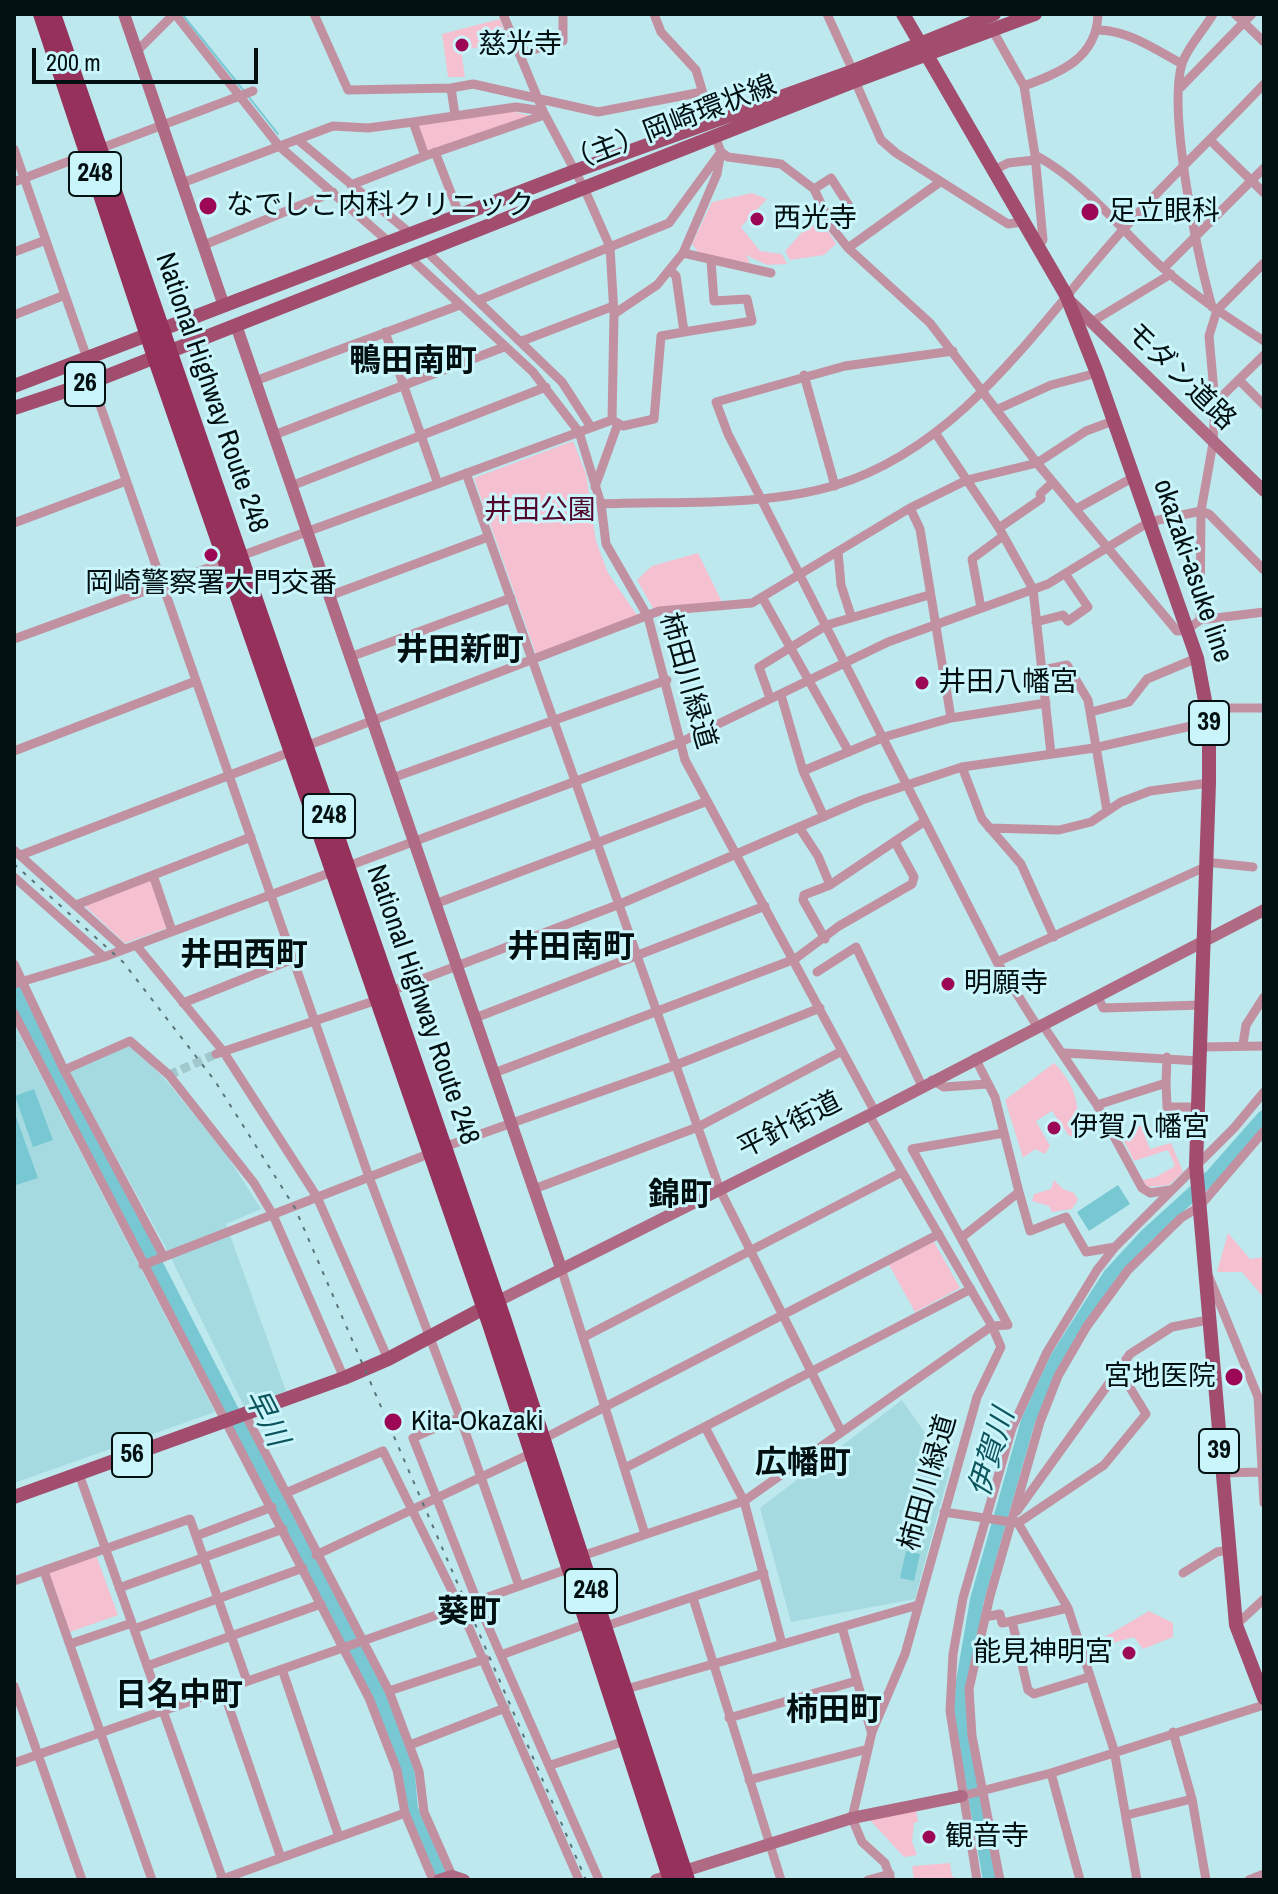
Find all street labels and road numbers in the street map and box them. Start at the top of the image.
street label: （主）岡崎環状線 [560,69,782,181]
road number: 248 [69,152,121,196]
street label: National Highway Route 248 [147,249,275,537]
street label: モダン道路 [1118,316,1242,438]
road number: 26 [65,362,105,406]
street label: okazaki-asuke line [1145,475,1239,667]
street label: 柿田川緑道 [652,609,722,753]
road number: 39 [1189,701,1229,745]
road number: 248 [303,794,355,838]
street label: National Highway Route 248 [358,861,486,1149]
street label: 平針街道 [732,1086,848,1166]
street label: 柿田川緑道 [894,1411,964,1555]
road number: 39 [1199,1429,1239,1473]
road number: 56 [112,1433,152,1477]
road number: 248 [565,1569,617,1613]

